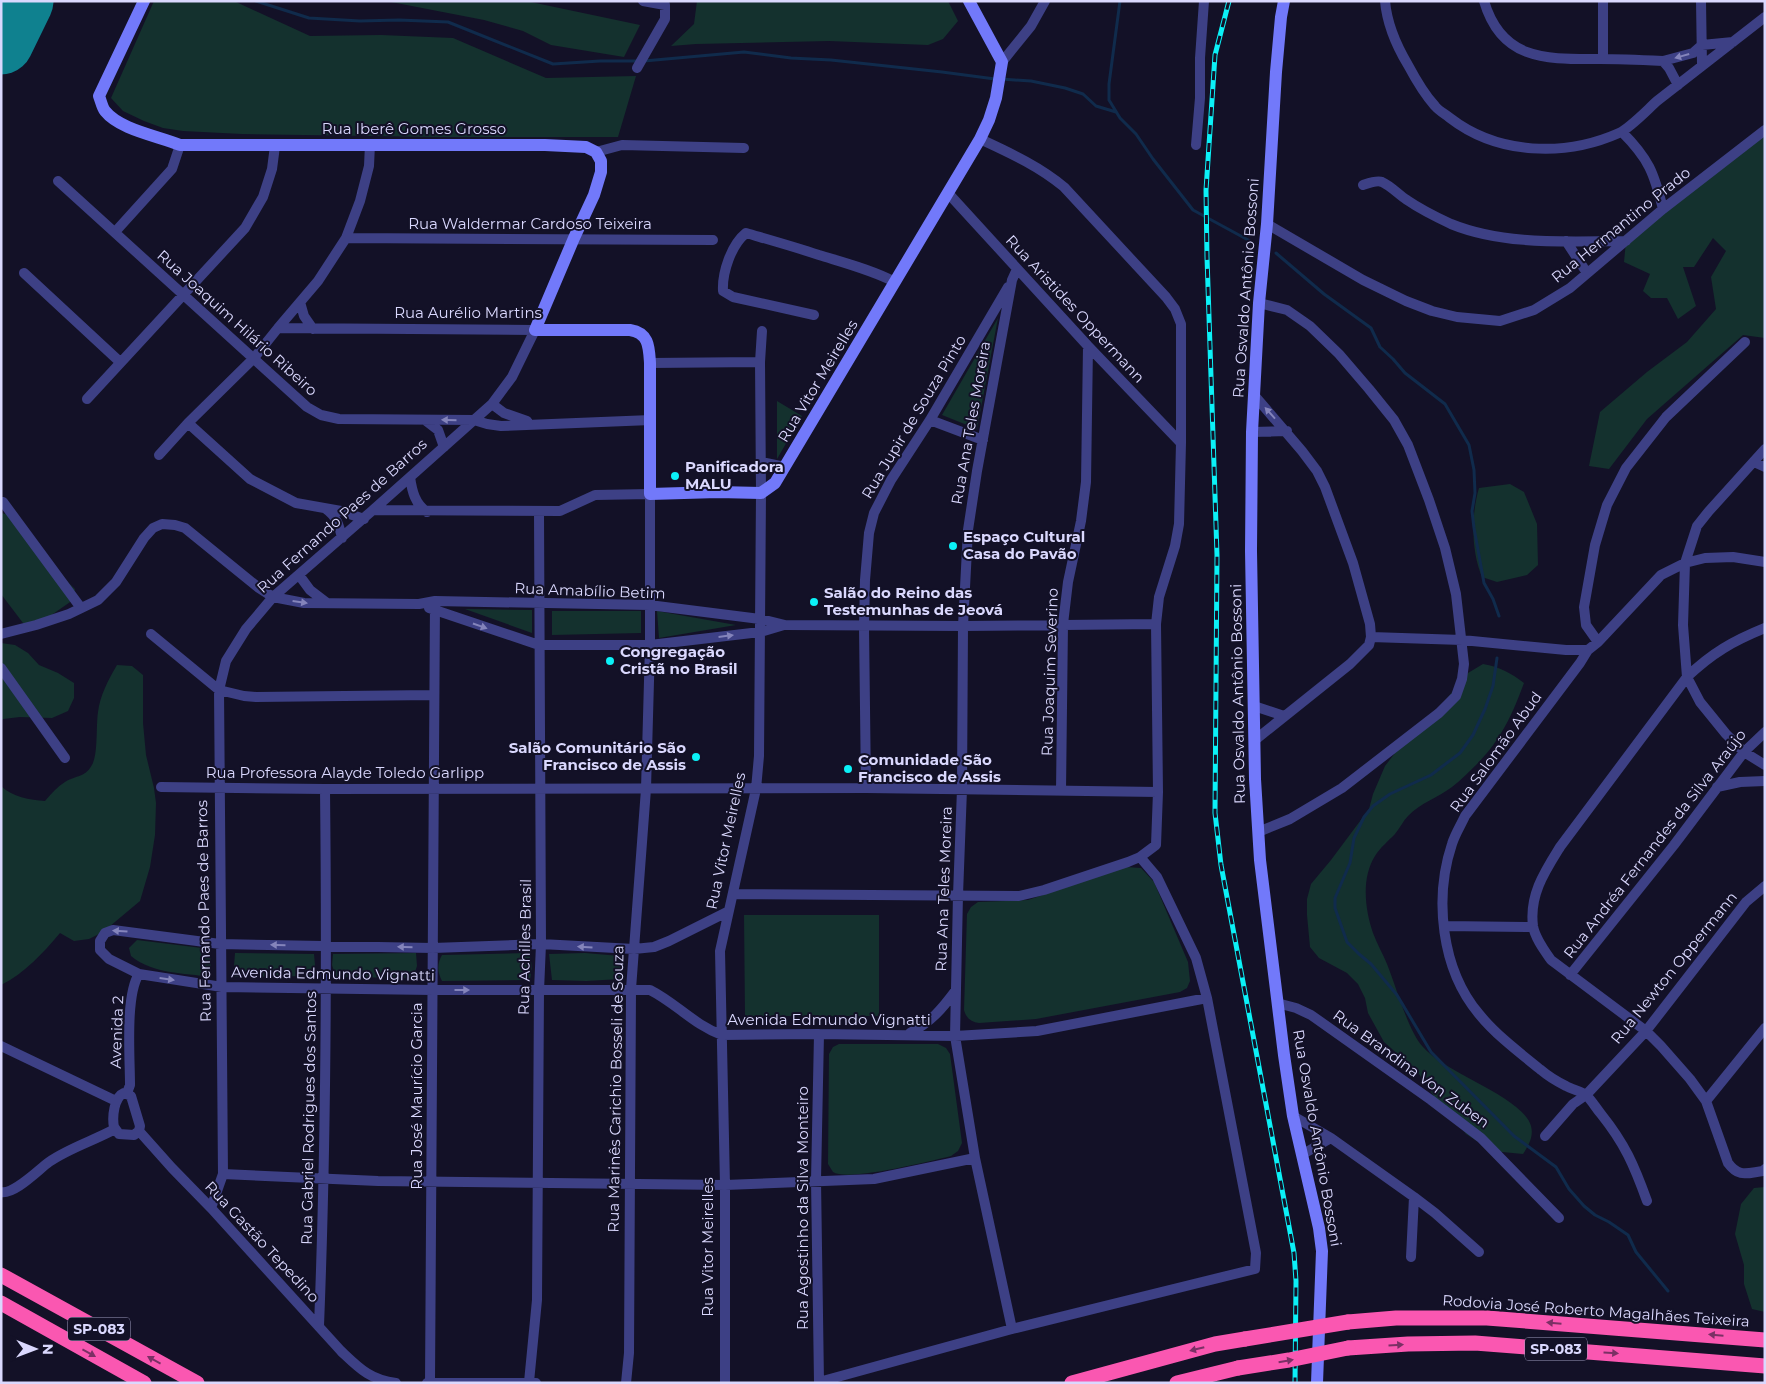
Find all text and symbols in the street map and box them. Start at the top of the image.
one-way arrow [1674,53,1689,61]
street label: Rua Iberê Gomes Grosso [322,119,506,138]
street label: Rua Hermantino Prado [1547,163,1694,287]
street label: Rua Osvaldo Antônio Bossoni [1228,177,1263,398]
street label: Rua Waldermar Cardoso Teixeira [408,214,652,233]
street label: Rua Aristides Oppermann [1002,231,1149,387]
street label: Rua Joaquim Hilário Ribeiro [153,246,321,400]
street label: Rua Aurélio Martins [394,303,542,322]
street label: Rua Vitor Meirelles [773,316,862,446]
street label: Rua Jupir de Souza Pinto [857,331,970,502]
street label: Rua Ana Teles Moreira [947,340,994,506]
one-way arrow [1265,406,1276,419]
one-way arrow [441,416,457,424]
street label: Rua Fernando Paes de Barros [253,434,431,597]
place label: Panificadora MALU [685,457,784,493]
marker: Panificadora MALU [669,470,681,482]
place label: Espaço Cultural Casa do Pavão [963,527,1085,563]
marker: Espaço Cultural Casa do Pavão [947,540,959,552]
street label: Rua Amabílio Betim [514,578,666,603]
place label: Salão do Reino das Testemunhas de Jeová [824,583,1003,619]
street label: Rua Osvaldo Antônio Bossoni [1226,584,1249,804]
street label: Rua Joaquim Severino [1037,588,1062,756]
marker: Salão do Reino das Testemunhas de Jeová [808,596,820,608]
one-way arrow [292,598,308,606]
one-way arrow [473,623,488,631]
one-way arrow [719,632,735,640]
place label: Congregação Cristã no Brasil [620,642,738,678]
marker: Congregação Cristã no Brasil [604,655,616,667]
street label: Rua Salomão Abud [1445,688,1546,816]
street label: Rua Andréa Fernandes da Silva Araújo [1559,725,1750,962]
place label: Salão Comunitário São Francisco de Assis [509,738,686,774]
place label: Comunidade São Francisco de Assis [858,750,1001,786]
marker: Salão Comunitário São Francisco de Assis [690,751,702,763]
street label: Rua Professora Alayde Toledo Garlipp [206,763,484,782]
marker: Comunidade São Francisco de Assis [842,763,854,775]
street label: Rua Vitor Meirelles [702,771,749,911]
street label: Rua Fernando Paes de Barros [192,800,215,1022]
street label: Rua Ana Teles Moreira [931,806,956,972]
street label: Rua Achilles Brasil [514,879,535,1015]
street label: Rua Newton Oppermann [1606,888,1741,1048]
one-way arrow [112,926,128,934]
one-way arrow [270,941,286,949]
one-way arrow [577,942,593,950]
one-way arrow [397,943,413,951]
street label: Rua Marinês Carichio Bosseli de Souza [603,945,628,1233]
street label: Avenida Edmundo Vignatti [231,962,435,985]
one-way arrow [159,975,175,983]
one-way arrow [454,986,470,994]
street label: Rua Gabriel Rodrigues dos Santos [297,991,320,1245]
street label: Avenida 2 [106,995,127,1069]
street label: Rua José Maurício Garcia [407,1002,426,1190]
street label: Rua Brandina Von Zuben [1329,1005,1493,1132]
street label: Avenida Edmundo Vignatti [727,1010,931,1029]
street label: Rua Osvaldo Antônio Bossoni [1289,1028,1346,1248]
street label: Rua Agostinho da Silva Monteiro [793,1086,812,1330]
street label: Rua Gastão Tepedino [201,1177,324,1306]
street label: Rua Vitor Meirelles [698,1177,717,1317]
street label: Rodovia José Roberto Magalhães Teixeira [1442,1290,1750,1331]
road number: SP-083 [68,1318,130,1340]
one-way arrow [1546,1318,1562,1326]
north arrow [10,1324,60,1374]
one-way arrow [1708,1331,1724,1339]
road number: SP-083 [1525,1338,1587,1360]
one-way arrow [1389,1341,1405,1349]
text: N [39,1343,57,1355]
one-way arrow [1190,1345,1205,1353]
one-way arrow [82,1349,97,1357]
one-way arrow [1603,1349,1619,1357]
one-way arrow [147,1356,161,1364]
one-way arrow [1279,1356,1295,1364]

